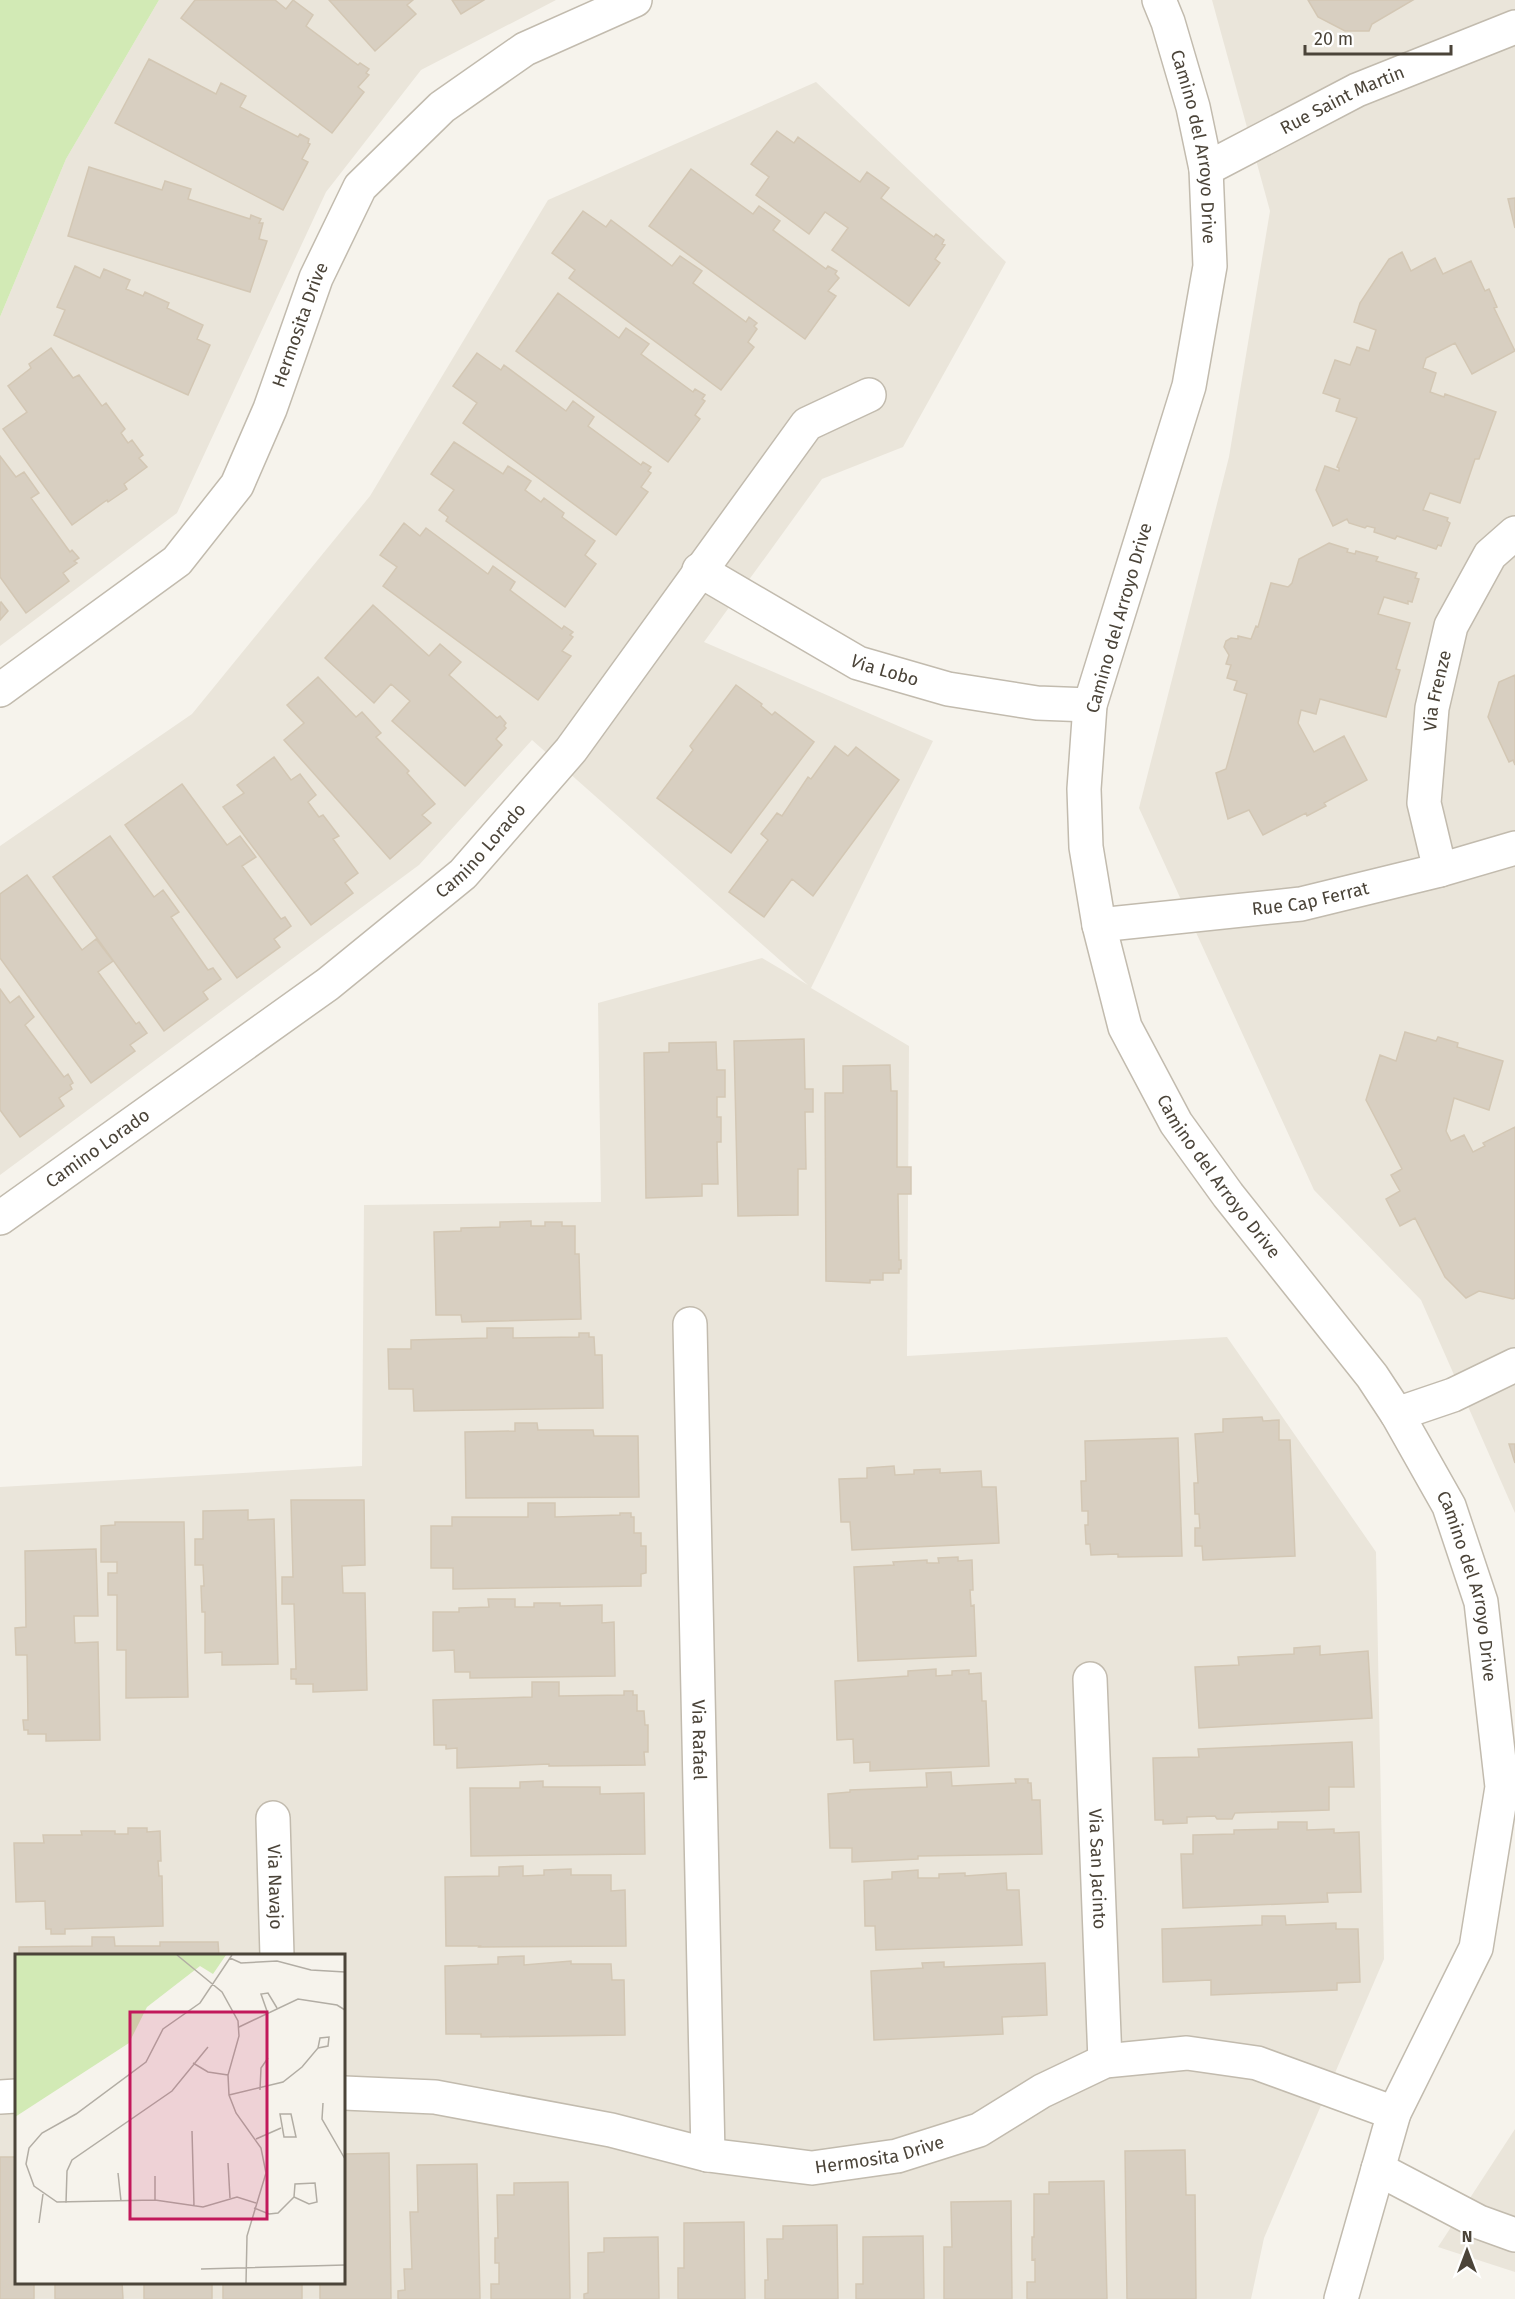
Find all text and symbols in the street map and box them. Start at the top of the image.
scale bar [1305,18,1450,56]
text: 20 m [1314,28,1353,50]
street label: Camino del Arroyo Drive [1166,47,1220,244]
street label: Rue Saint Martin [1276,61,1408,139]
street label: Hermosita Drive [267,259,333,390]
street label: Camino del Arroyo Drive [1081,520,1157,716]
street label: Via Frenze [1419,648,1456,732]
street label: Via Lobo [846,650,921,691]
street label: Camino Lorado [431,799,531,903]
street label: Rue Cap Ferrat [1251,877,1371,920]
street label: Camino del Arroyo Drive [1152,1091,1285,1263]
street label: Camino Lorado [41,1104,154,1193]
street label: Camino del Arroyo Drive [1432,1487,1501,1683]
street label: Via Rafael [687,1699,711,1780]
street label: Via San Jacinto [1084,1808,1111,1930]
street label: Via Navajo [263,1844,287,1930]
inset map [15,1954,345,2284]
street label: Hermosita Drive [813,2131,947,2178]
north arrow [1437,2221,1497,2281]
text: N [1462,2227,1472,2246]

